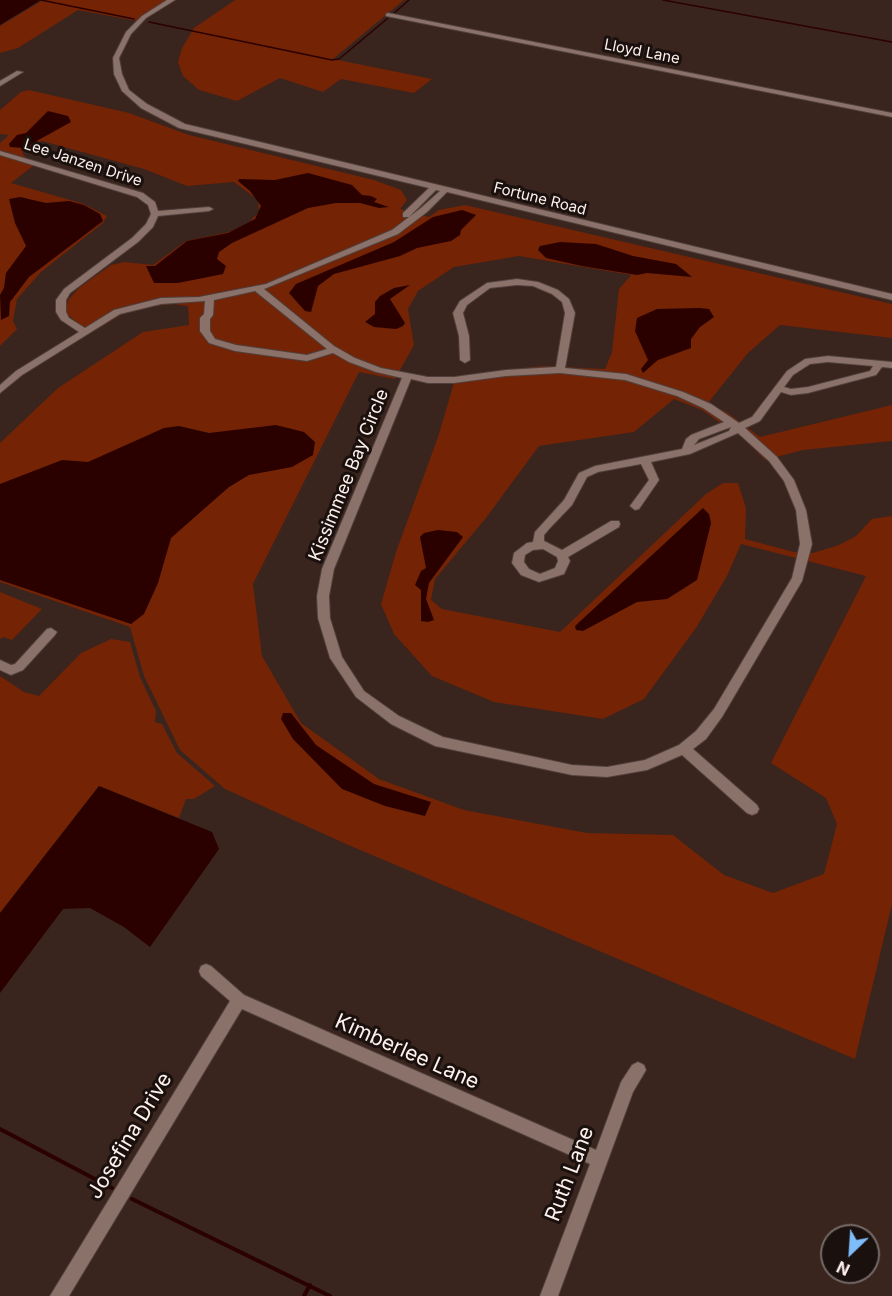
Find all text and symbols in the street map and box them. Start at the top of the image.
street label: Lloyd Lane [603,36,681,68]
street label: Lee Janzen Drive [22,135,144,191]
street label: Fortune Road [492,179,588,219]
street label: Kissimmee Bay Circle [305,386,393,564]
street label: Kimberlee Lane [331,1009,483,1095]
street label: Josefina Drive [82,1068,178,1204]
street label: Ruth Lane [540,1123,600,1225]
north arrow [820,1224,880,1284]
text: N [833,1257,853,1280]

